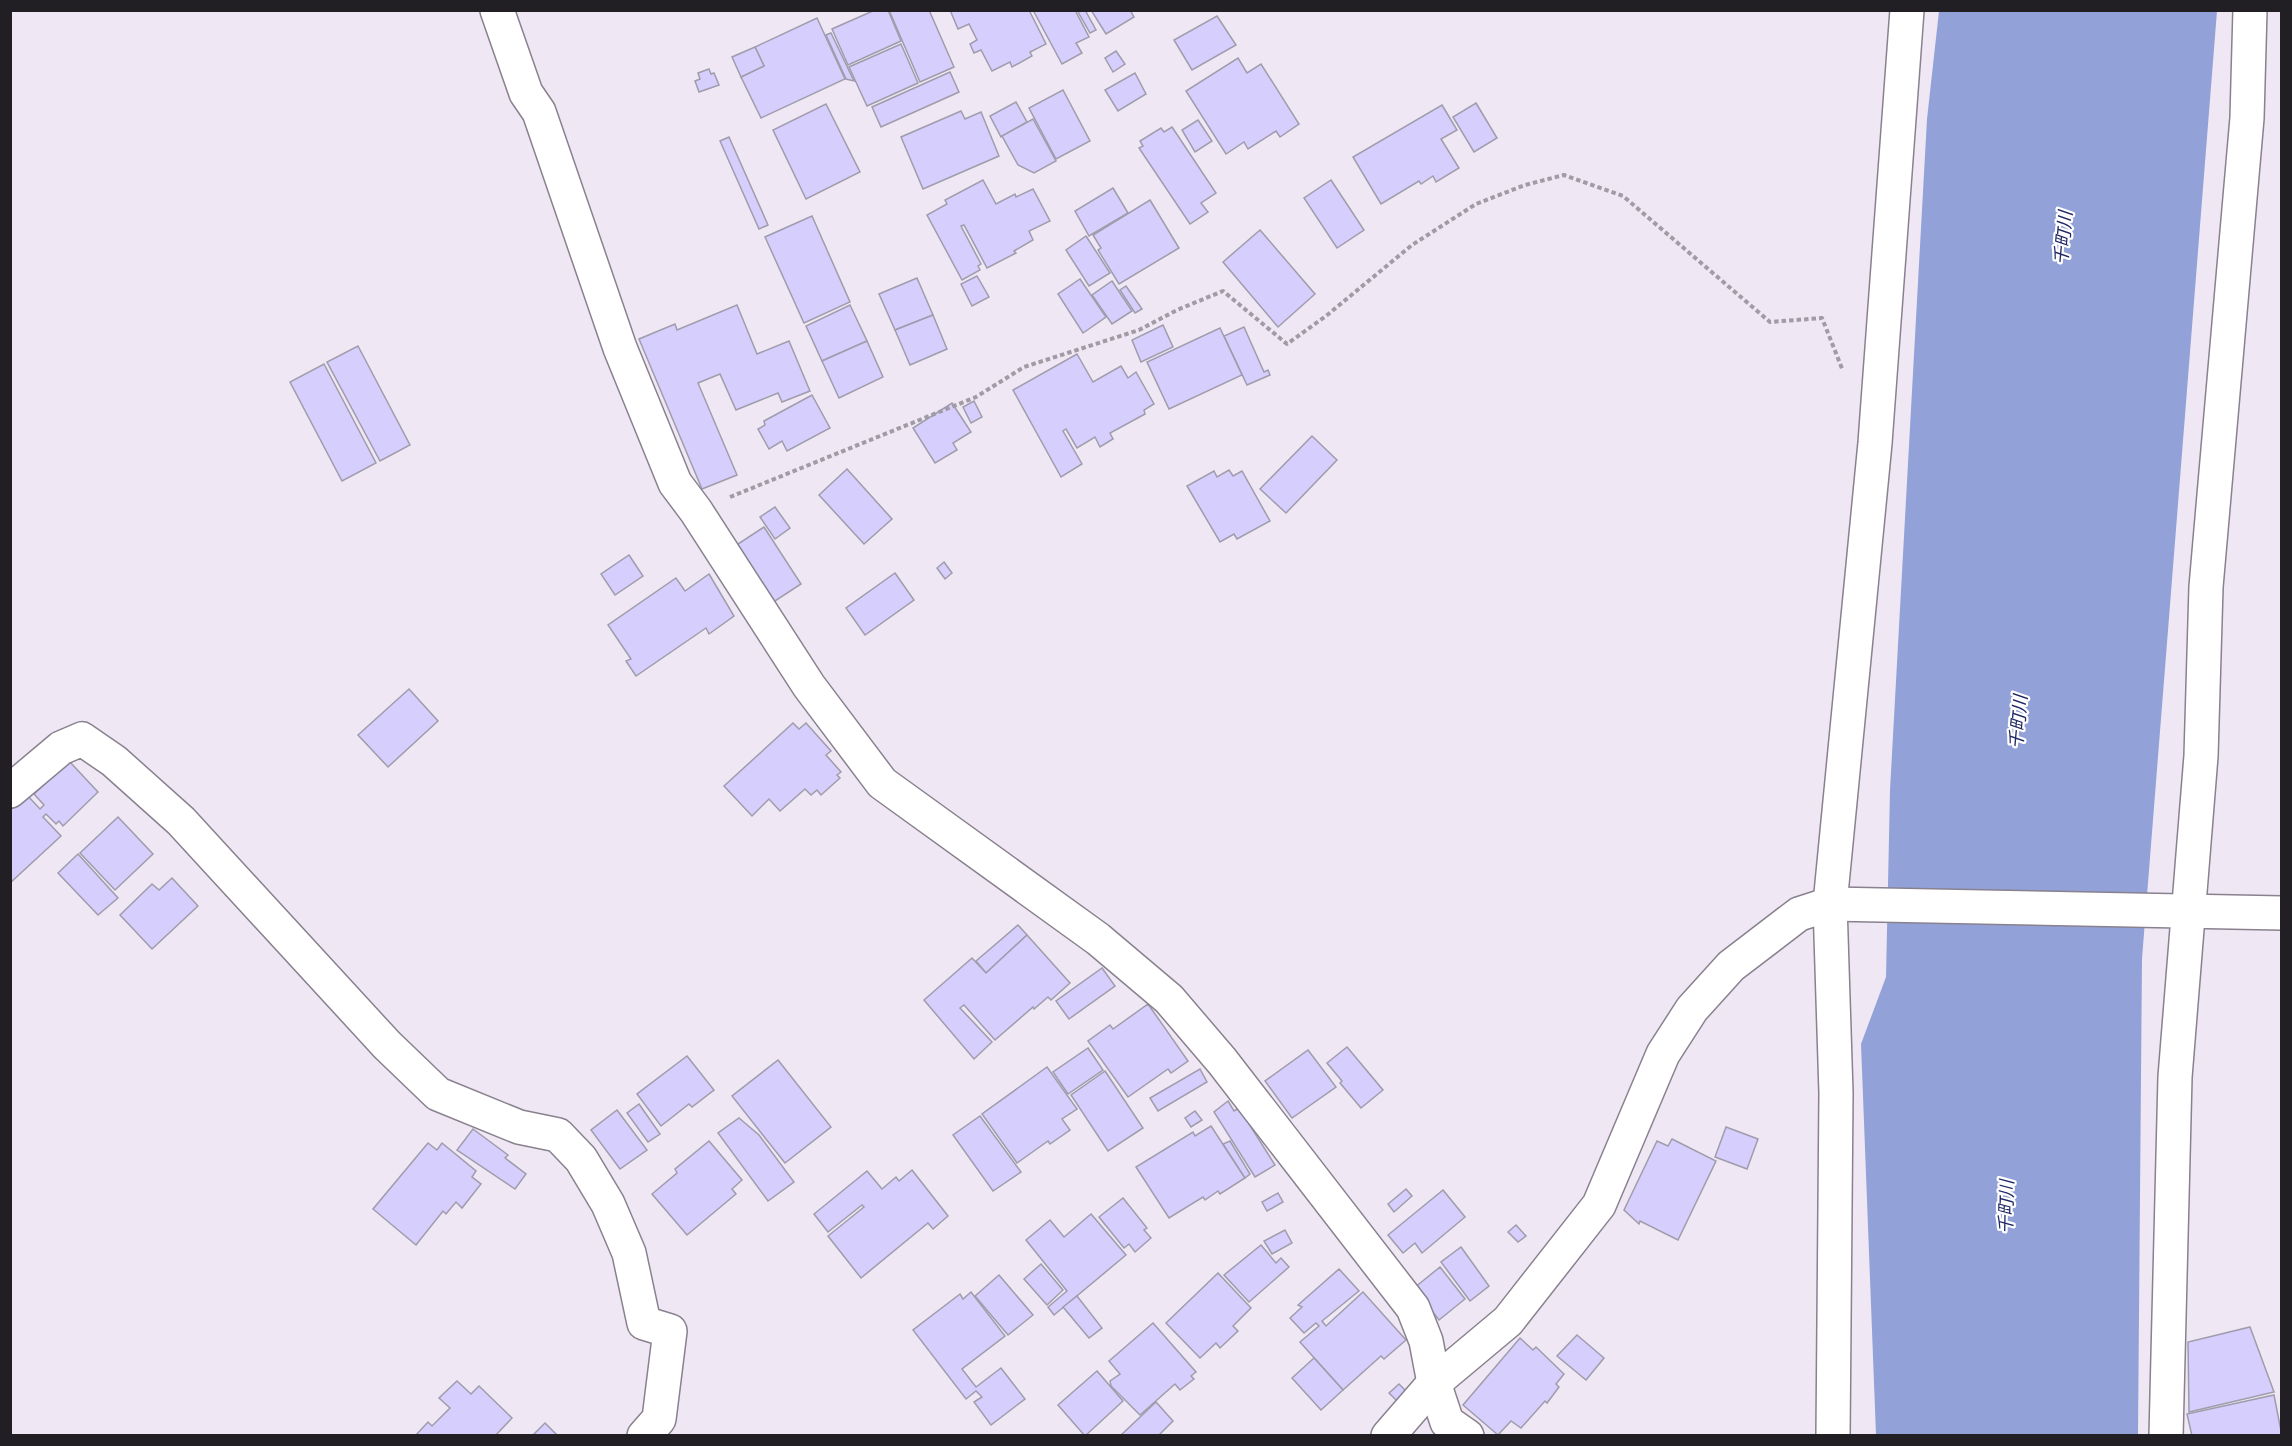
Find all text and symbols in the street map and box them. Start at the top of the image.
water label: 千町川 [2050,208,2076,266]
water label: 千町川 [2005,692,2031,750]
water label: 千町川 [1995,1178,2017,1234]

